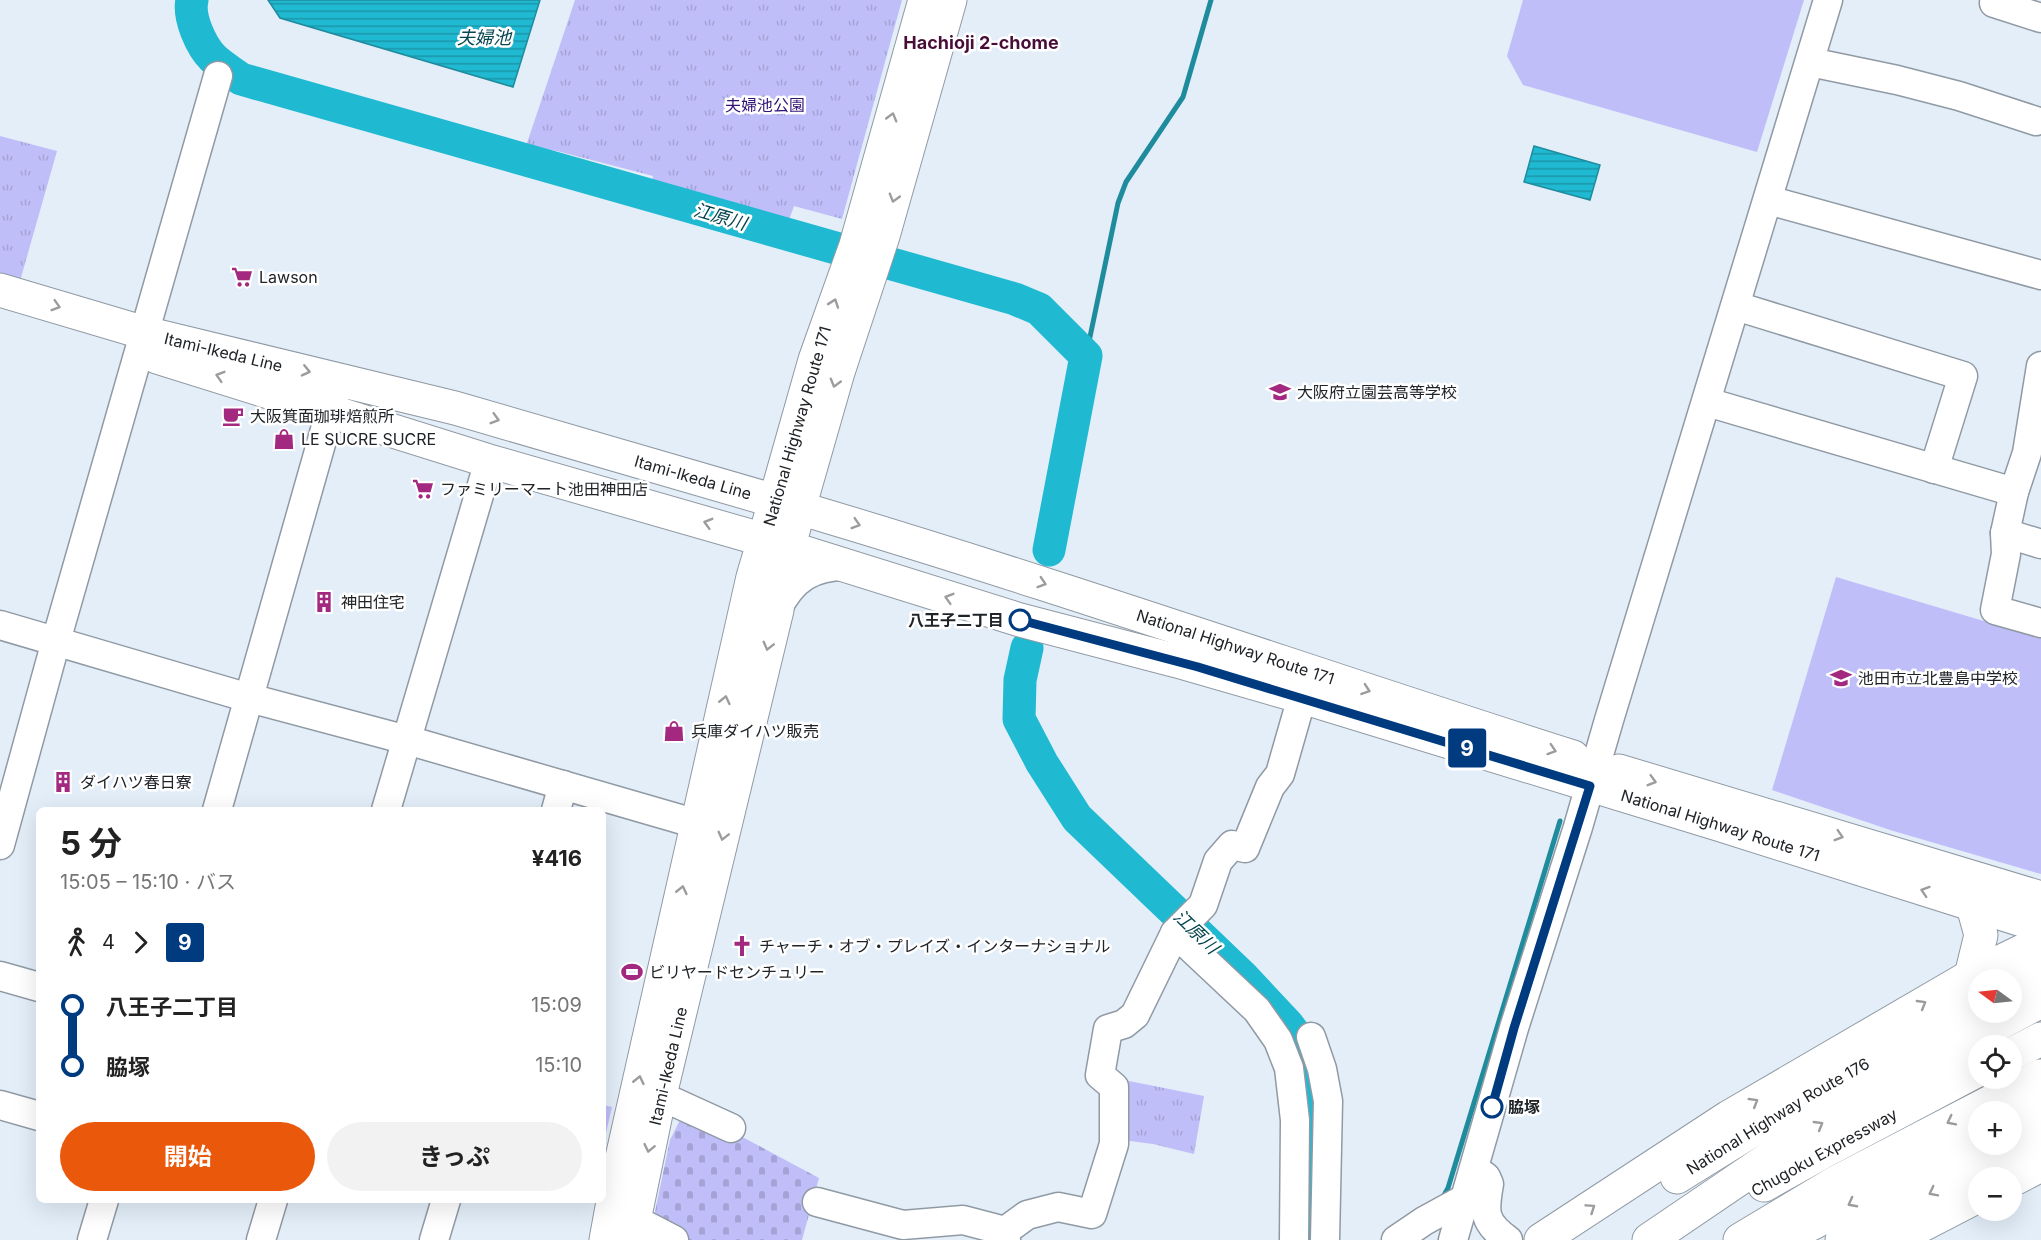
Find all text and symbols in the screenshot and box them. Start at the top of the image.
water label: 夫婦池 [457,27,513,48]
district label: Hachioji 2-chome [903,32,1059,53]
park label: 夫婦池公園 [725,95,805,115]
one-way arrow [885,112,897,123]
one-way arrow [889,192,901,203]
water label: 江原川 [691,199,751,235]
supermarket icon: Lawson [230,265,254,289]
place label: Lawson [259,267,318,287]
one-way arrow [827,298,840,309]
one-way arrow [50,299,61,311]
street label: National Highway Route 171 [759,324,835,528]
street label: Itami-Ikeda Line [162,328,285,376]
one-way arrow [300,364,310,377]
one-way arrow [215,371,226,383]
one-way arrow [829,378,842,388]
school or university icon: 大阪府立園芸高等学校 [1268,380,1292,404]
place label: 大阪府立園芸高等学校 [1297,382,1457,402]
cafe icon: 大阪箕面珈琲焙煎所 [221,404,245,428]
place label: 大阪箕面珈琲焙煎所 [250,406,394,426]
one-way arrow [489,412,500,424]
shop icon: LE SUCRE SUCRE [272,427,296,451]
place label: LE SUCRE SUCRE [301,429,436,449]
street label: Itami-Ikeda Line [632,451,754,504]
supermarket icon: ファミリーマート池田神田店 [411,477,435,501]
place label: ファミリーマート池田神田店 [440,479,648,499]
one-way arrow [850,517,860,529]
one-way arrow [703,518,713,531]
one-way arrow [1036,576,1047,588]
building icon: 神田住宅 [312,590,336,614]
place label: 神田住宅 [341,592,405,612]
one-way arrow [945,593,955,605]
street label: National Highway Route 171 [1134,605,1337,689]
marker: 八王子二丁目 [1009,609,1031,631]
place label: 八王子二丁目 [908,610,1004,630]
one-way arrow [763,641,776,651]
school or university icon: 池田市立北豊島中学校 [1829,666,1853,690]
place label: 池田市立北豊島中学校 [1858,668,2018,688]
one-way arrow [1360,683,1371,696]
one-way arrow [718,695,731,705]
shop icon: 兵庫ダイハツ販売 [662,719,686,743]
place label: 兵庫ダイハツ販売 [691,721,819,741]
line badge: 9 [1448,728,1486,768]
text: 9 [1460,736,1474,761]
one-way arrow [1546,743,1557,755]
building icon: ダイハツ春日寮 [51,770,75,794]
place label: ダイハツ春日寮 [80,772,192,792]
one-way arrow [1646,774,1657,786]
street label: National Highway Route 171 [1619,785,1822,866]
text: 5 分 [60,823,122,863]
one-way arrow [1833,829,1844,841]
one-way arrow [717,831,730,841]
text: ¥416 [532,845,582,871]
text: 15:05 – 15:10 · バス [60,870,236,894]
one-way arrow [675,885,688,895]
one-way arrow [1920,885,1931,898]
water label: 江原川 [1170,905,1225,959]
icon: walk [60,926,93,959]
icon: forward [124,926,157,959]
text: 4 [102,930,115,954]
text: 9 [178,930,192,955]
church icon: チャーチ・オブ・プレイズ・インターナショナル [730,934,754,958]
place label: チャーチ・オブ・プレイズ・インターナショナル [759,936,1110,956]
sports icon: ビリヤードセンチュリー [620,960,644,984]
place label: ビリヤードセンチュリー [649,962,825,982]
north arrow [1968,969,2022,1023]
map controls [1968,969,2022,1221]
text: 15:09 [531,993,582,1017]
text: 八王子二丁目 [106,994,238,1020]
one-way arrow [1916,1000,1927,1011]
street label: Itami-Ikeda Line [645,1005,691,1127]
button: locate [1968,1035,2022,1089]
text: 15:10 [535,1053,582,1077]
street label: National Highway Route 176 [1683,1053,1873,1179]
text: 脇塚 [106,1054,150,1080]
one-way arrow [632,1075,645,1085]
marker: 脇塚 [1481,1096,1503,1118]
place label: 脇塚 [1508,1097,1540,1117]
one-way arrow [1748,1097,1758,1109]
button: + [1968,1101,2022,1155]
street label: Chugoku Expressway [1748,1104,1900,1200]
one-way arrow [1947,1114,1958,1126]
one-way arrow [1813,1121,1823,1132]
button: 開始 [60,1122,315,1191]
button: きっぷ [327,1122,582,1191]
one-way arrow [643,1143,656,1153]
button: − [1968,1167,2022,1221]
one-way arrow [1928,1185,1939,1197]
one-way arrow [1847,1195,1858,1207]
one-way arrow [1584,1205,1595,1216]

